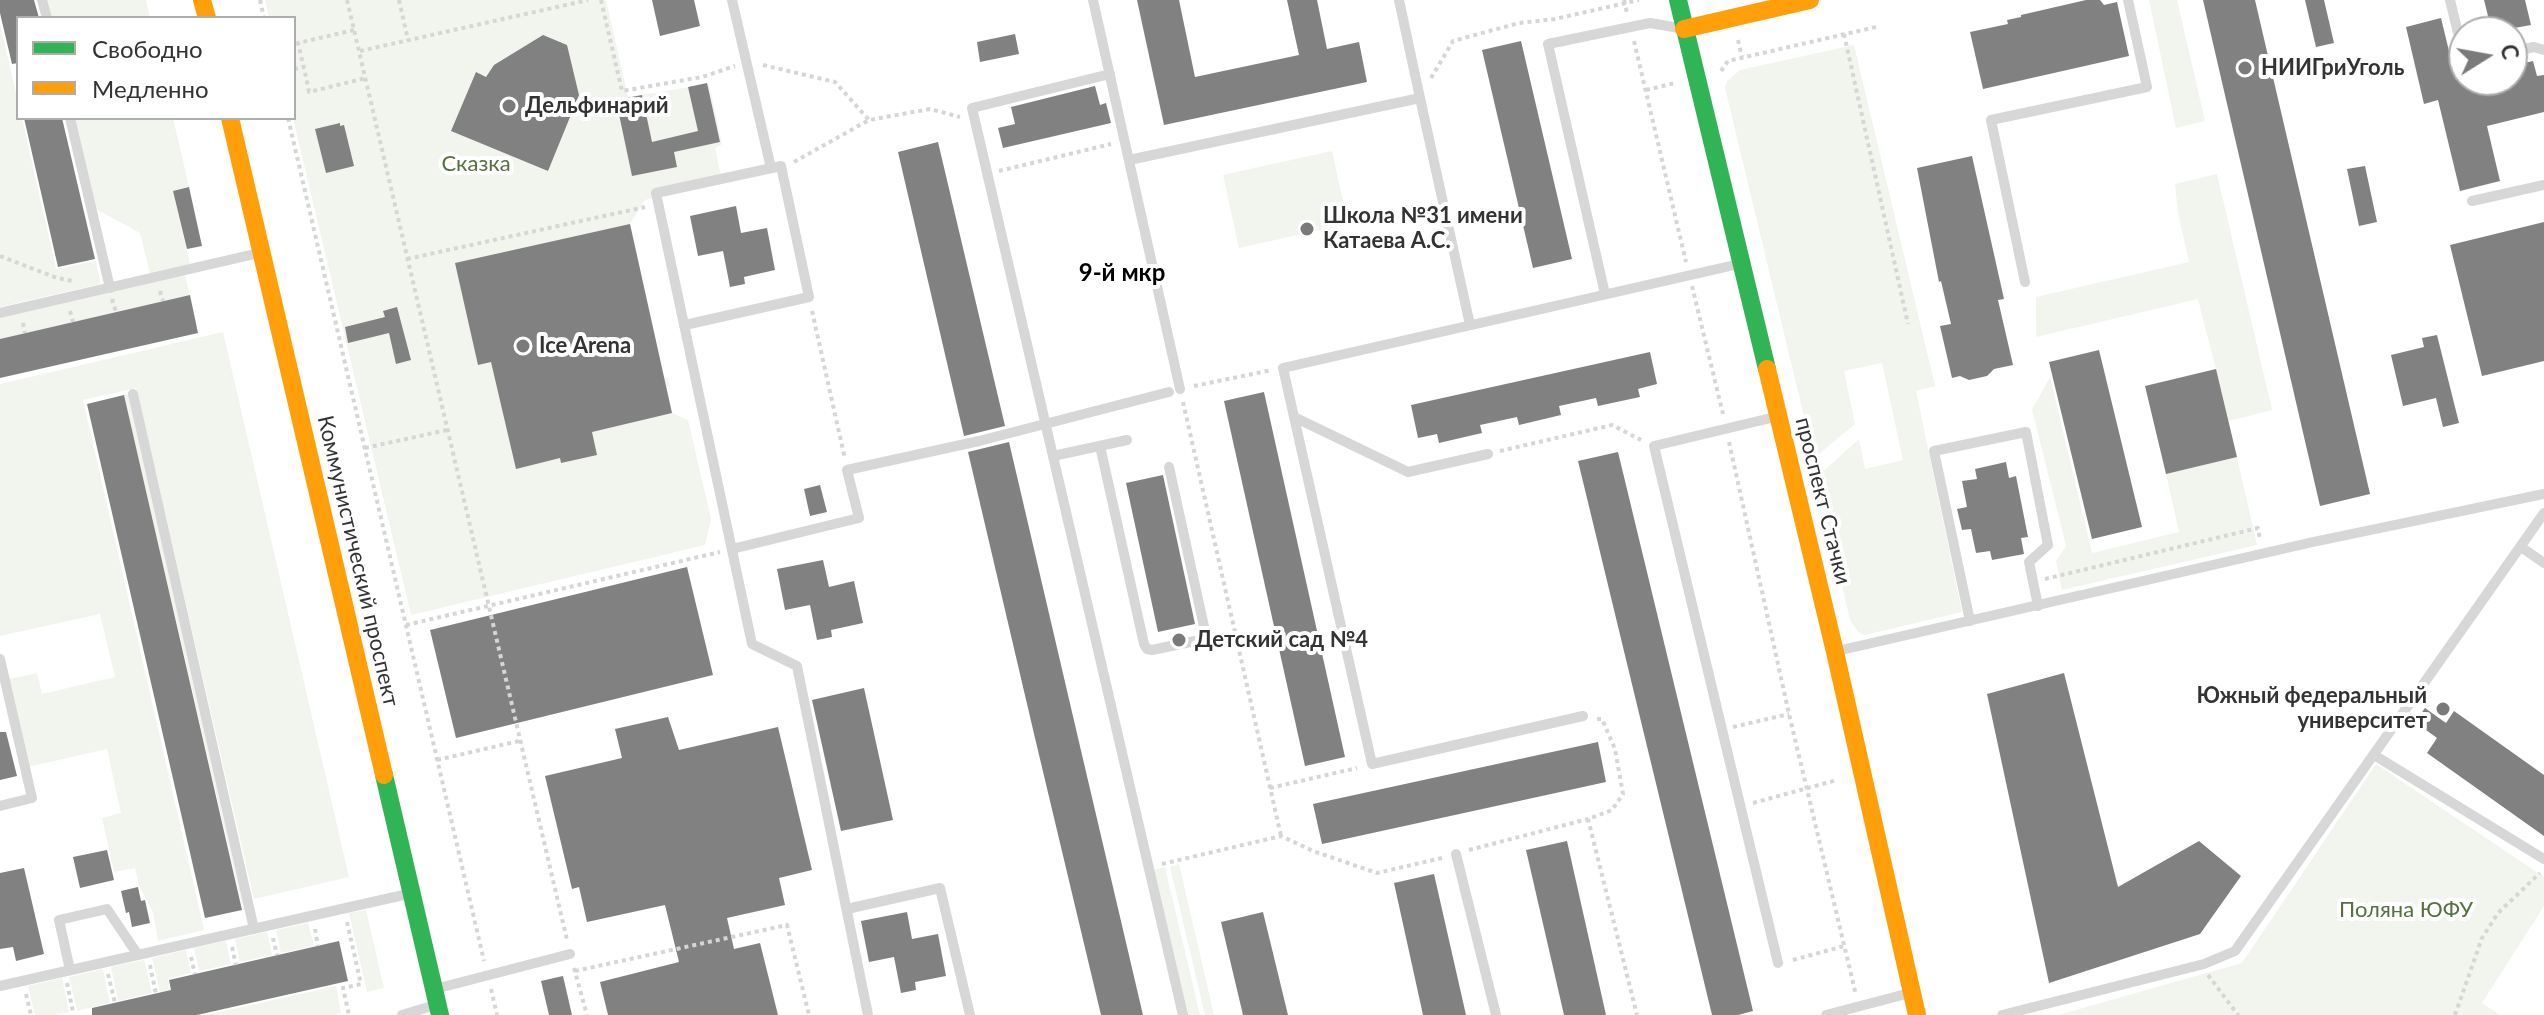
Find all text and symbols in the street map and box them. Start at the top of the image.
legend [16,16,296,120]
north arrow [2448,16,2528,96]
text: Свободно [92,34,203,63]
text: С [2495,42,2525,61]
place label: НИИГриУголь [2261,55,2404,81]
marker: НИИГриУголь [2236,59,2254,77]
text: Медленно [92,74,209,103]
place label: Дельфинарий [525,93,669,119]
marker: Дельфинарий [500,97,518,115]
park label: Сказка [441,151,511,177]
place label: Школа №31 имени Катаева А.С. [1323,203,1523,254]
marker: Школа №31 имени Катаева А.С. [1298,220,1316,238]
district label: 9-й мкр [1079,259,1165,287]
place label: Ice Arena [539,333,631,359]
marker: Ice Arena [514,337,532,355]
street label: Коммунистический проспект [312,413,404,709]
street label: проспект Стачки [1789,415,1857,587]
place label: Детский сад №4 [1195,627,1368,653]
marker: Детский сад №4 [1170,631,1188,649]
place label: Южный федеральный университет [2197,683,2427,734]
marker: Южный федеральный университет [2434,700,2452,718]
park label: Поляна ЮФУ [2339,897,2473,923]

